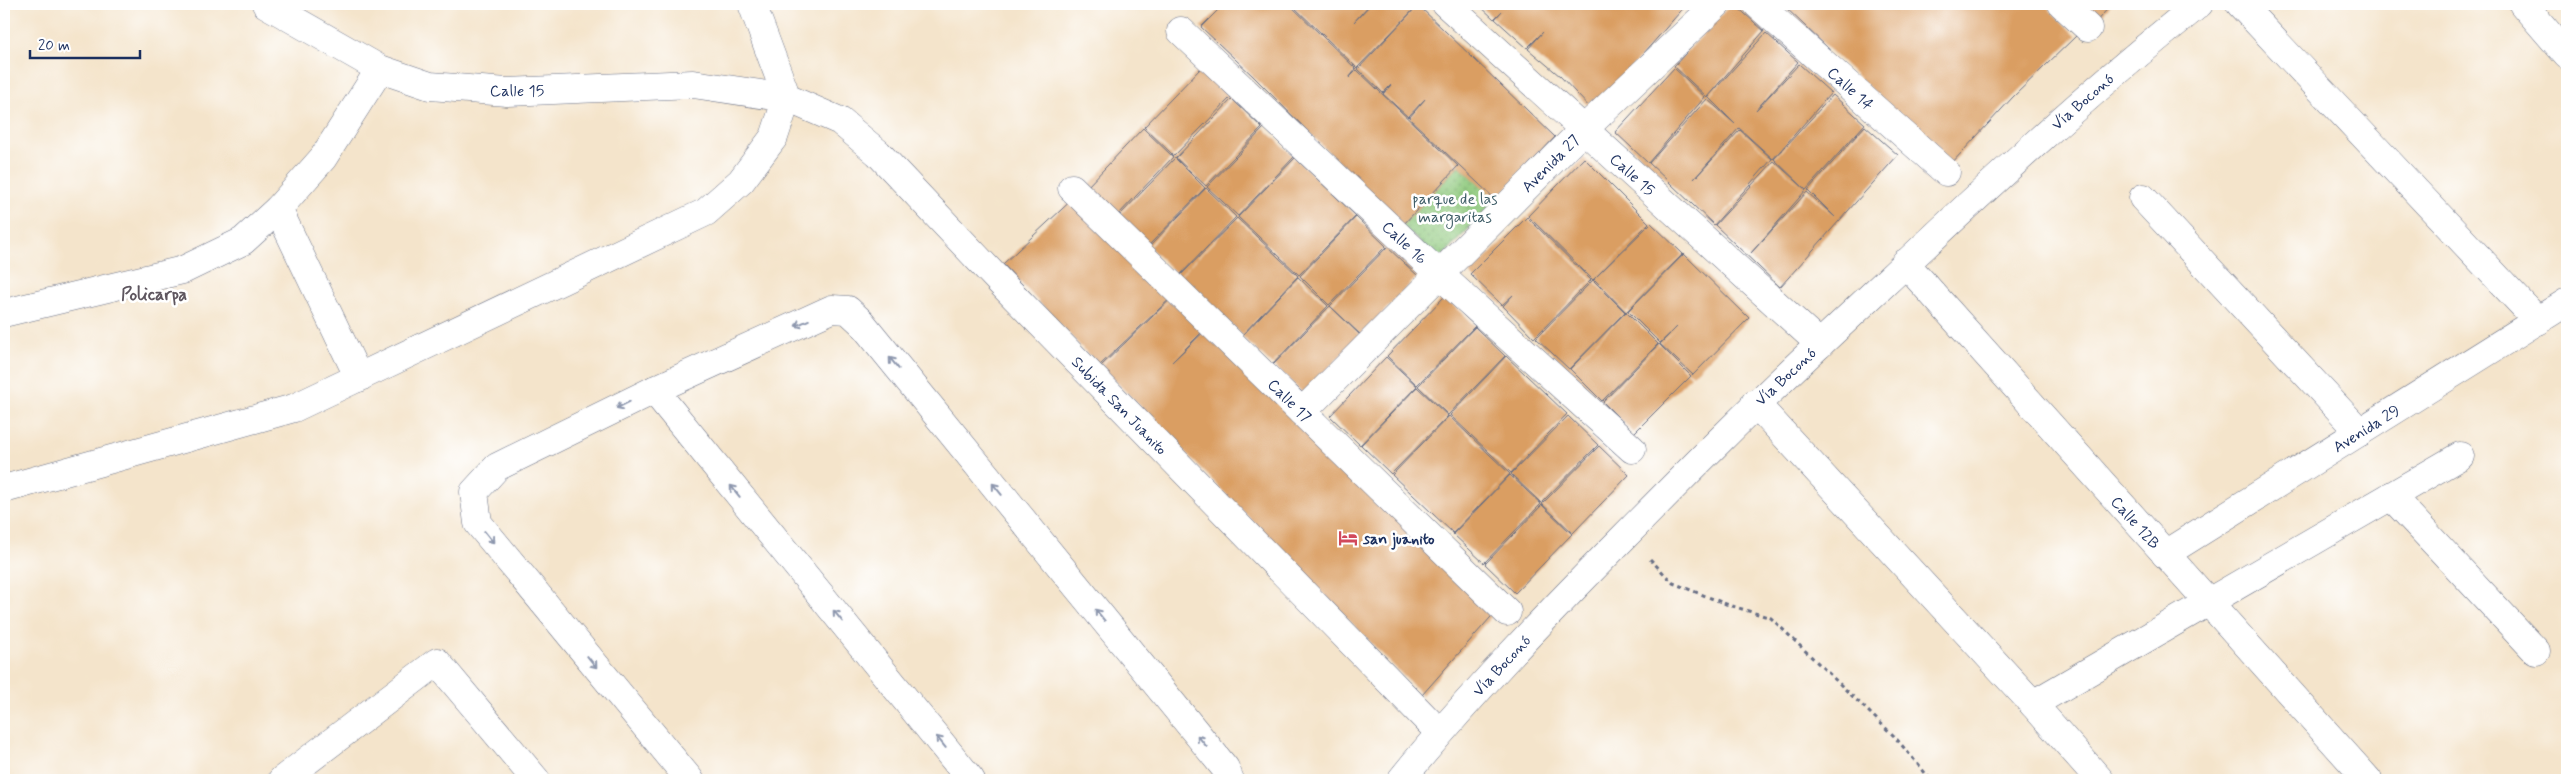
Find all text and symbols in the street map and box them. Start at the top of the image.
scale bar [30,28,140,60]
text: 20 m [38,36,70,56]
street label: Calle 14 [1822,63,1878,116]
street label: Vía Boconó [2047,69,2119,135]
street label: Calle 15 [490,81,544,102]
street label: Avenida 27 [1518,131,1585,198]
street label: Calle 15 [1605,149,1659,201]
park label: parque de las margaritas [1412,189,1498,229]
street label: Calle 16 [1377,217,1431,270]
district label: Policarpa [121,283,187,307]
one-way arrow [795,318,810,328]
street label: Vía Boconó [1751,343,1821,411]
street label: Subida San Juanito [1066,352,1171,460]
one-way arrow [888,357,899,370]
street label: Calle 17 [1262,375,1315,428]
street label: Avenida 29 [2329,400,2404,458]
one-way arrow [616,401,631,410]
one-way arrow [991,483,1002,496]
one-way arrow [730,484,741,497]
street label: Calle 12B [2106,492,2164,554]
hotel icon: san juanito [1337,527,1359,549]
place label: san juanito [1362,529,1435,550]
one-way arrow [484,530,495,543]
one-way arrow [1094,608,1105,621]
one-way arrow [832,610,843,623]
street label: Vía Boconó [1468,631,1536,701]
one-way arrow [587,655,598,668]
one-way arrow [1197,734,1208,747]
one-way arrow [935,736,946,749]

